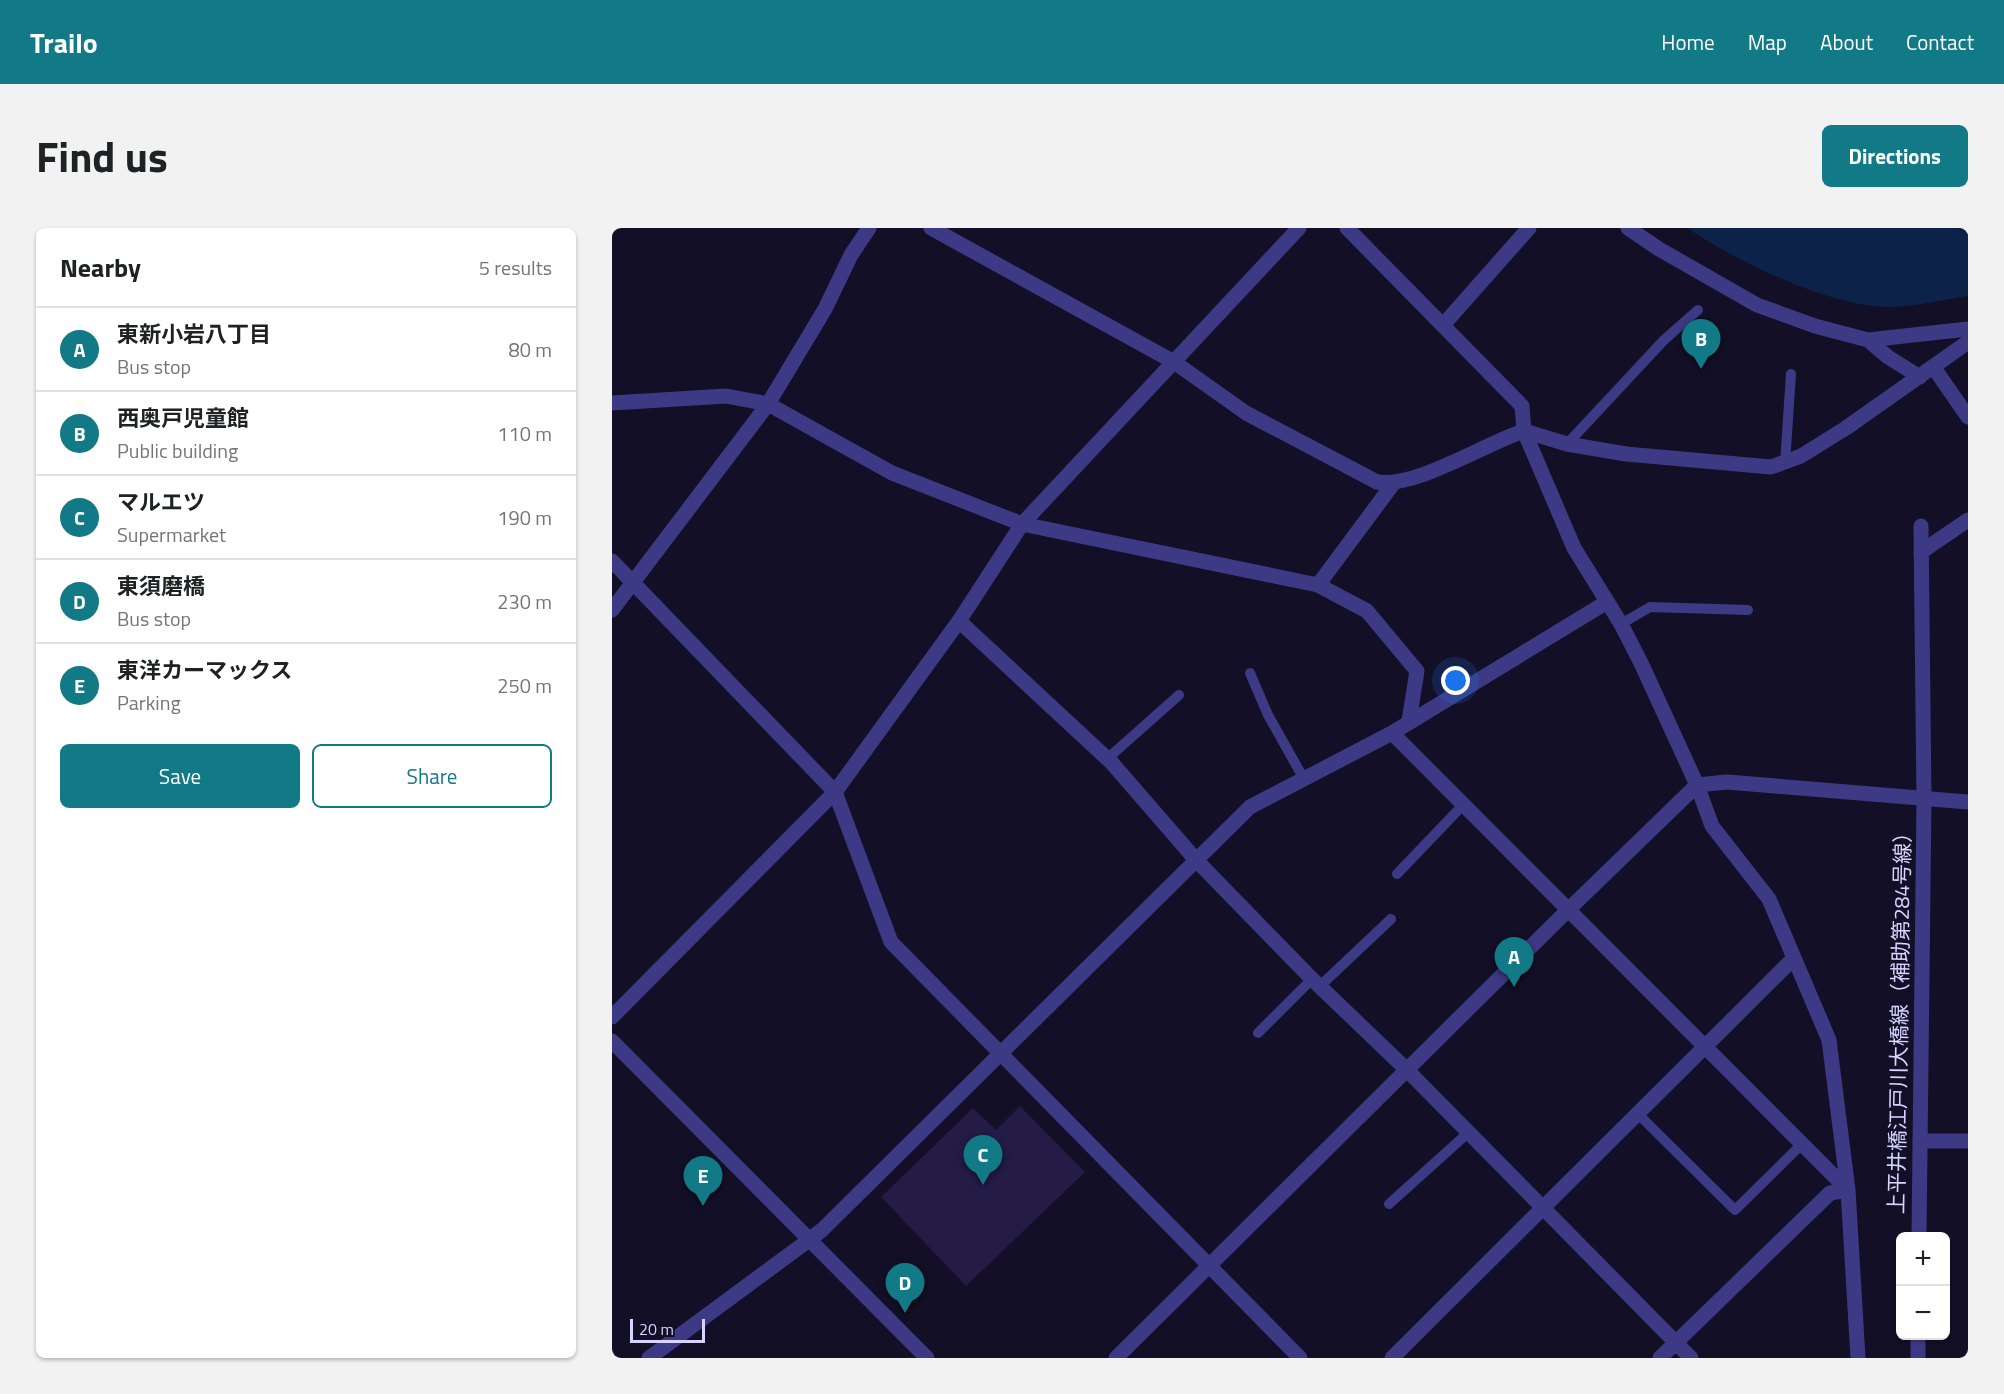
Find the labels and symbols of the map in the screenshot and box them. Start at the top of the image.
pin: B [1682,320,1720,369]
your location [1441,666,1470,695]
street label: 上平井橋江戸川大橋線（補助第284号線） [1880,822,1918,1214]
pin: A [1494,938,1534,987]
pin: C [964,1136,1003,1185]
pin: E [684,1156,722,1206]
pin: D [886,1264,924,1313]
scale bar [630,1316,705,1344]

